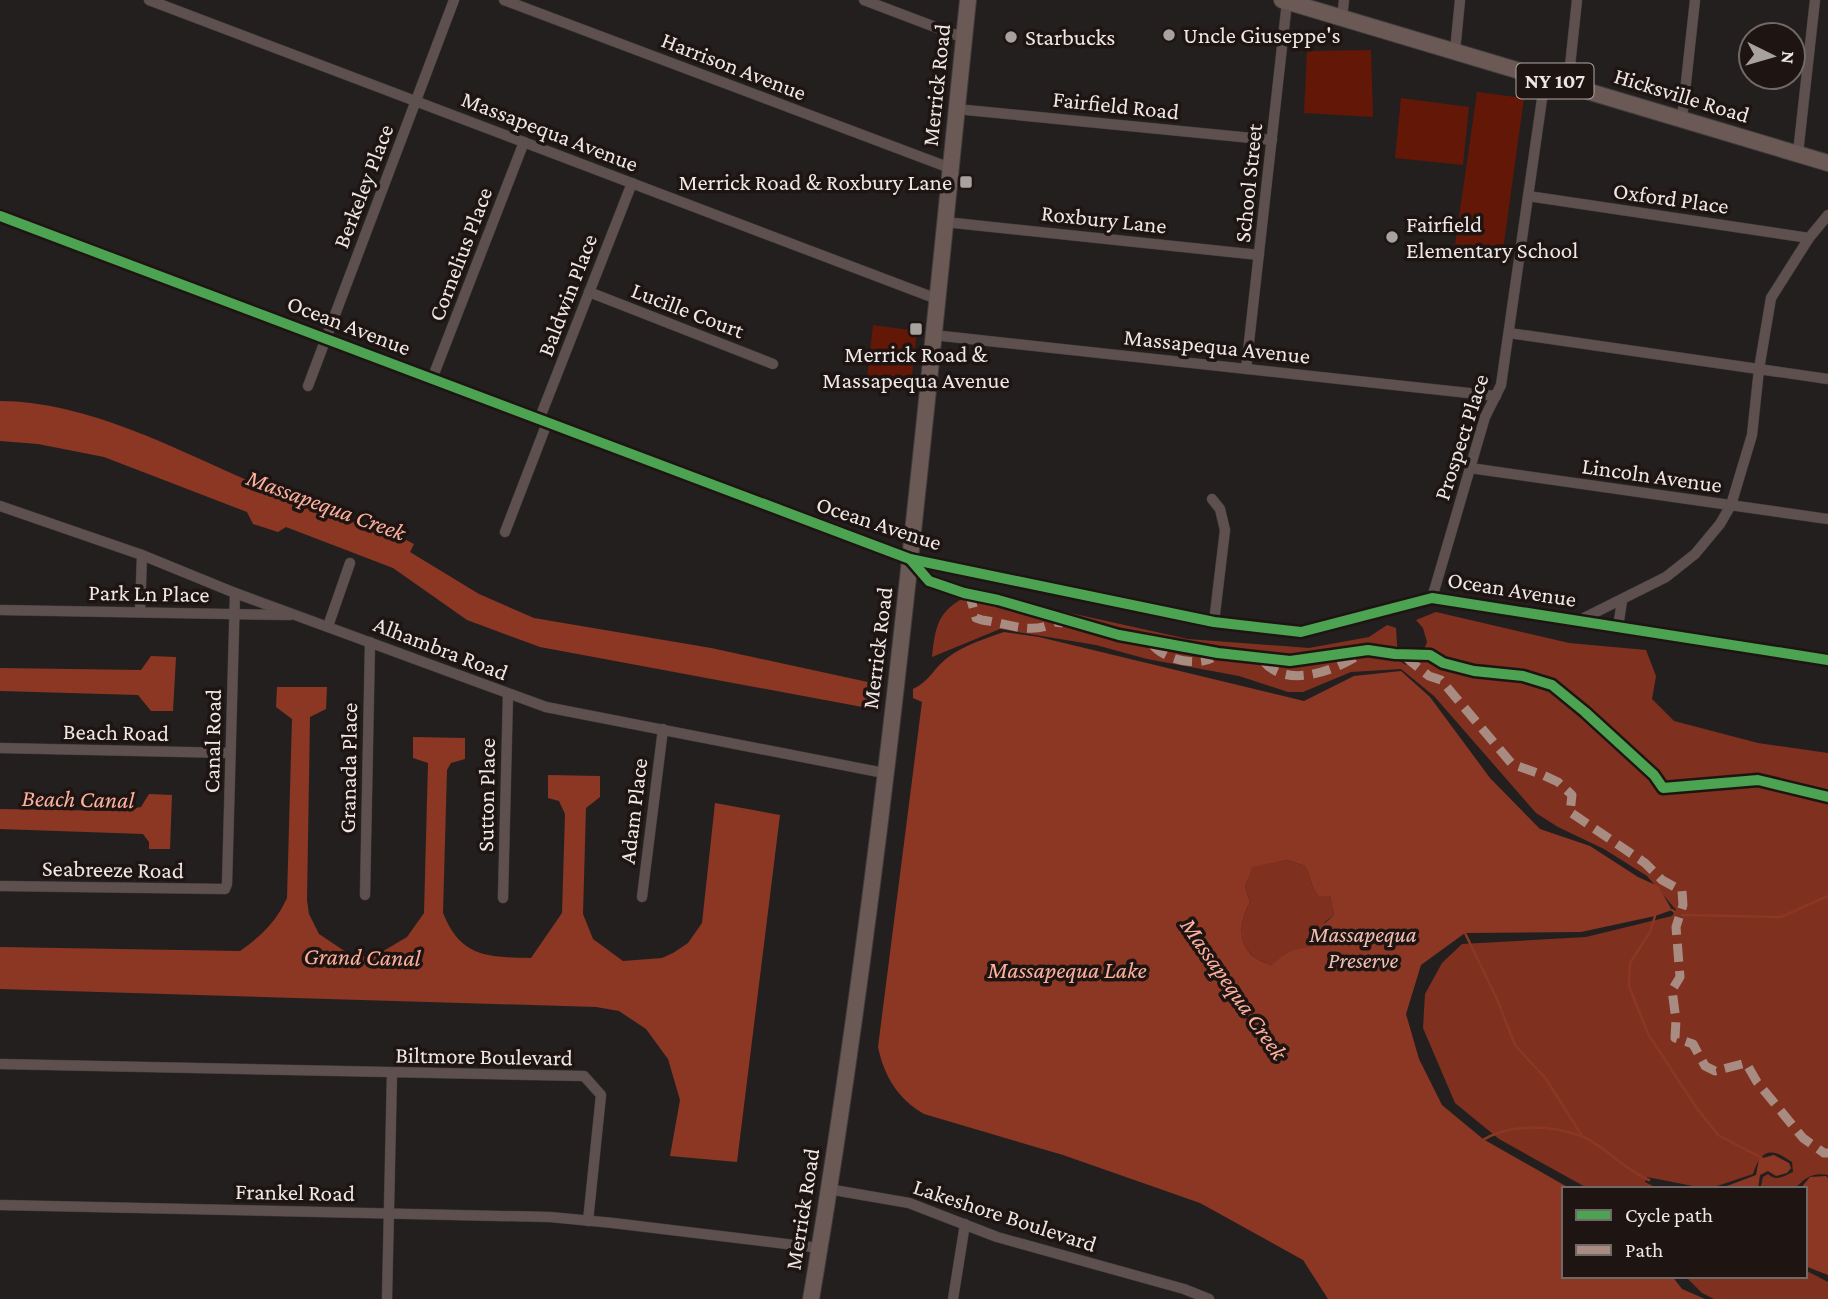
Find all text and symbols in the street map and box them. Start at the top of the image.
north arrow [1737,21,1807,91]
place label: Uncle Giuseppe's [1183,22,1341,48]
street label: Merrick Road [917,23,955,147]
place label: Starbucks [1025,24,1115,50]
street label: Harrison Avenue [658,26,810,106]
marker: Uncle Giuseppe's [1161,27,1177,43]
marker: Starbucks [1003,29,1019,45]
text: N [1777,50,1799,65]
street label: Hicksville Road [1611,62,1753,128]
road number: NY 107 [1516,64,1594,98]
street label: Massapequa Avenue [458,85,642,177]
street label: Fairfield Road [1051,85,1181,125]
street label: Berkeley Place [327,120,399,252]
street label: School Street [1229,122,1267,244]
place label: Merrick Road & Roxbury Lane [678,169,952,195]
marker: Merrick Road & Roxbury Lane [958,174,974,190]
street label: Oxford Place [1612,177,1730,219]
street label: Cornelius Place [423,184,497,324]
street label: Roxbury Lane [1040,199,1168,239]
place label: Fairfield Elementary School [1406,211,1578,263]
marker: Fairfield Elementary School [1384,229,1400,245]
street label: Baldwin Place [532,230,602,360]
street label: Lucille Court [628,277,748,343]
street label: Ocean Avenue [284,290,414,360]
marker: Merrick Road & Massapequa Avenue [908,321,924,337]
street label: Massapequa Avenue [1123,323,1311,369]
place label: Merrick Road & Massapequa Avenue [822,341,1010,393]
street label: Prospect Place [1428,371,1494,503]
street label: Lincoln Avenue [1580,452,1724,498]
water label: Massapequa Creek [242,463,411,546]
street label: Ocean Avenue [813,491,945,555]
street label: Ocean Avenue [1446,566,1578,612]
street label: Park Ln Place [88,579,210,607]
street label: Merrick Road [857,585,897,711]
street label: Alhambra Road [370,610,512,686]
street label: Canal Road [198,689,226,793]
street label: Granada Place [334,702,362,834]
street label: Beach Road [63,718,169,746]
street label: Sutton Place [472,738,500,852]
street label: Adam Place [614,757,652,865]
water label: Beach Canal [22,784,136,813]
street label: Seabreeze Road [42,855,184,883]
water label: Massapequa Creek [1175,912,1294,1066]
park label: Massapequa Preserve [1308,921,1417,973]
water label: Grand Canal [303,942,422,971]
water label: Massapequa Lake [986,956,1147,983]
street label: Biltmore Boulevard [395,1041,573,1071]
street label: Merrick Road [780,1146,824,1272]
street label: Lakeshore Boulevard [910,1173,1100,1257]
street label: Frankel Road [235,1178,355,1206]
legend [1562,1187,1807,1278]
text: Cycle path [1625,1203,1713,1227]
text: Path [1625,1238,1663,1262]

